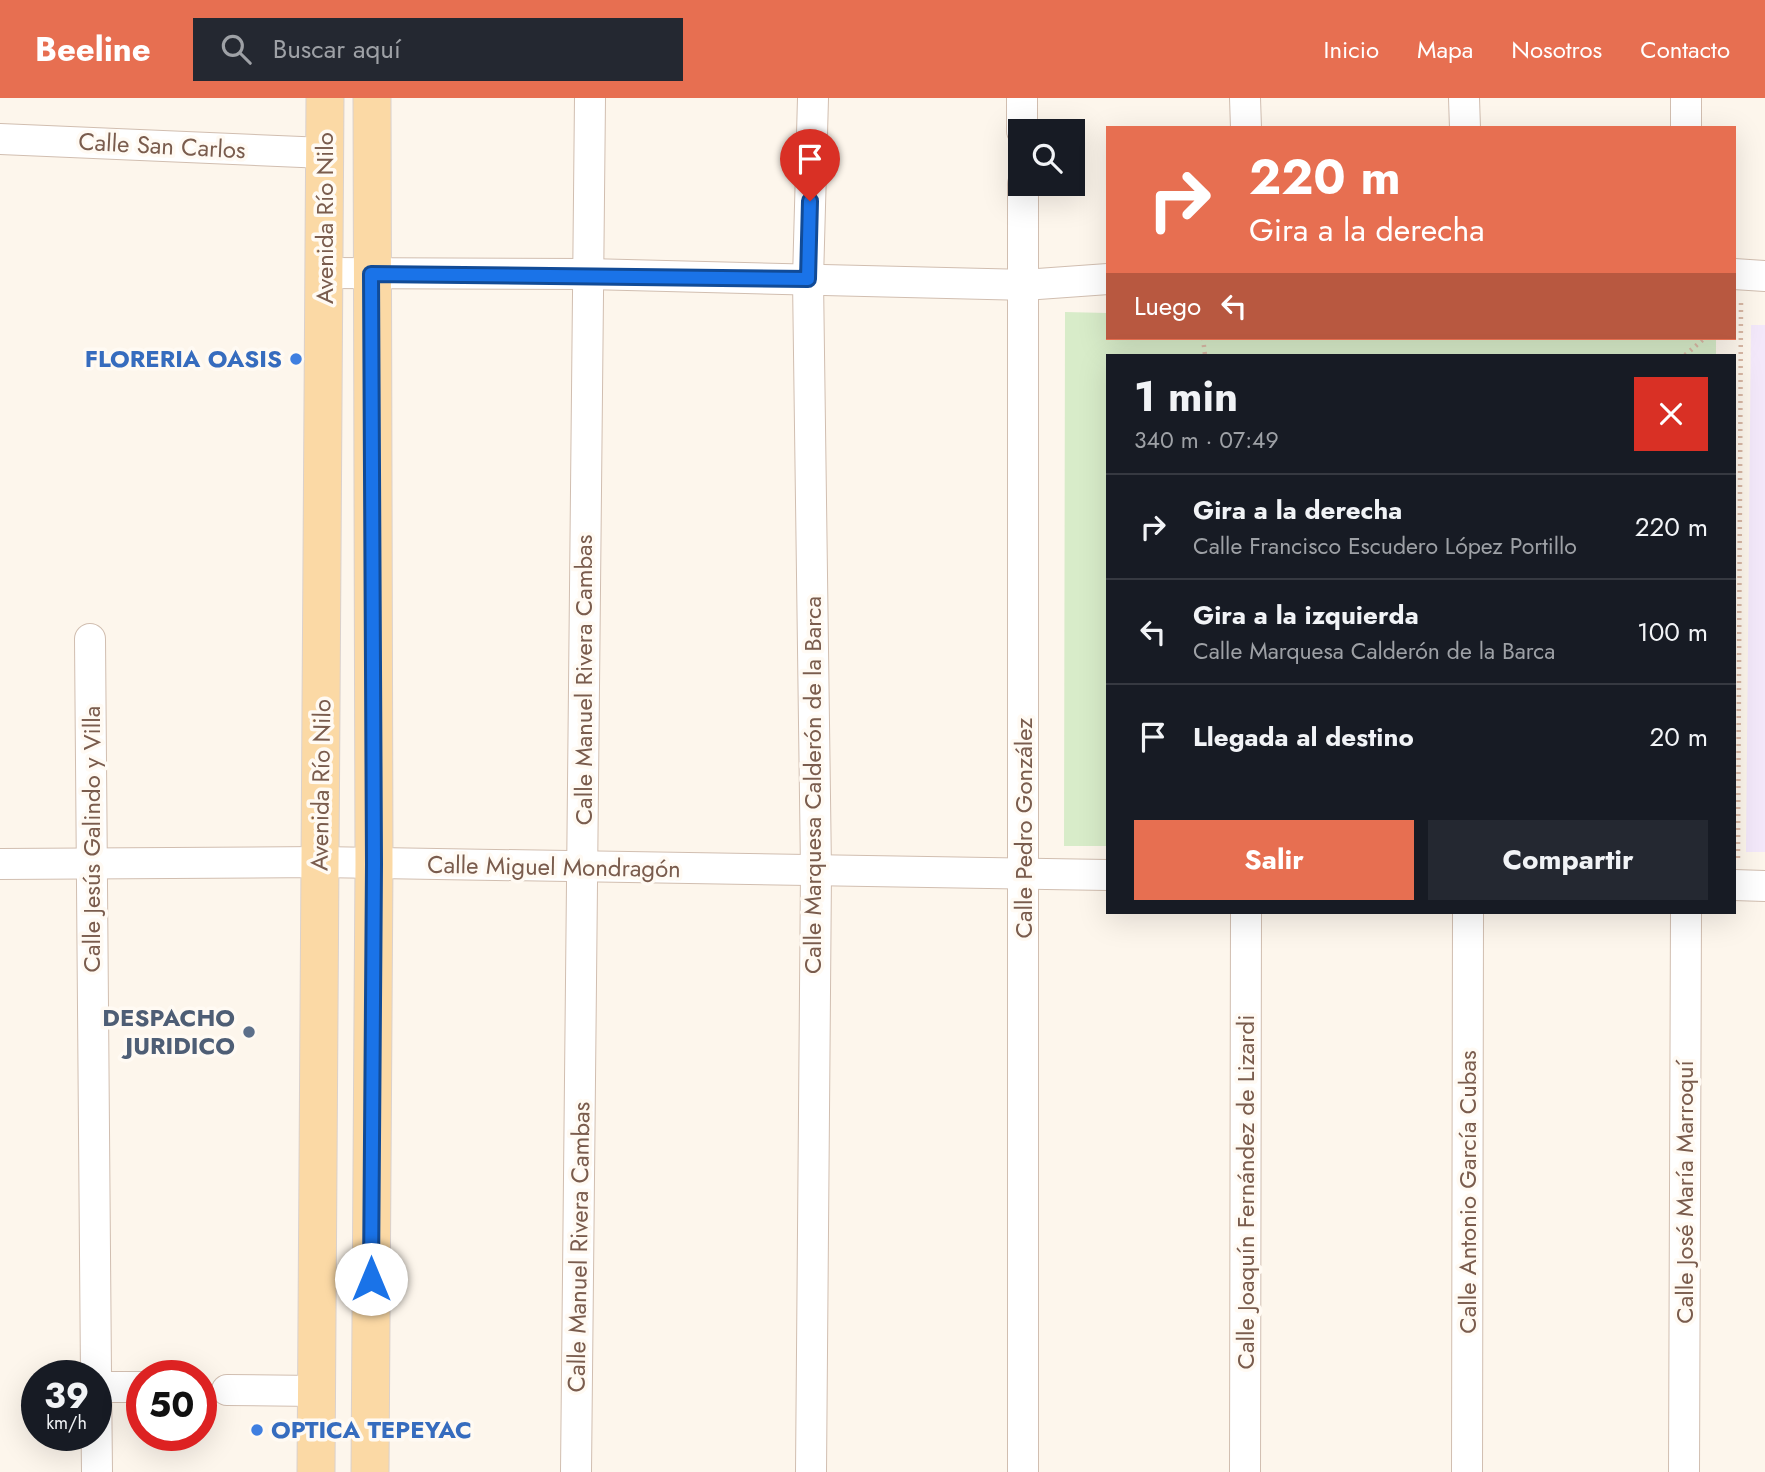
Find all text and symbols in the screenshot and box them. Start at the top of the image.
search box [193,18,683,81]
text: Beeline [35,26,151,73]
icon: search [217,30,255,68]
text: Buscar aquí [273,30,401,68]
text: Inicio [1324,32,1379,67]
text: Mapa [1417,32,1473,67]
text: Nosotros [1511,32,1602,67]
text: Contacto [1640,32,1730,67]
map controls [1008,119,1085,196]
button: search [1008,119,1085,196]
street label: Calle San Carlos [77,124,247,167]
pin [780,129,840,201]
street label: Avenida Río Nilo [307,132,342,304]
icon: arrive [791,140,829,178]
text: 220 m [1249,142,1401,212]
icon: right [1134,154,1225,245]
text: Gira a la derecha [1249,207,1485,253]
text: Luego [1134,287,1201,325]
icon: left [1215,287,1253,325]
place label: FLORERIA OASIS [85,341,282,376]
marker: FLORERIA OASIS [288,351,304,367]
text: 1 min [1134,366,1238,427]
button: close [1634,377,1708,451]
text: 340 m · 07:49 [1134,423,1279,457]
text: Gira a la derecha [1193,491,1402,529]
icon: right [1134,508,1172,546]
text: 220 m [1635,508,1708,546]
text: Calle Francisco Escudero López Portillo [1193,529,1577,563]
street label: Calle Manuel Rivera Cambas [566,535,601,825]
street label: Calle Marquesa Calderón de la Barca [795,596,830,974]
text: Gira a la izquierda [1193,596,1419,634]
icon: left [1134,613,1172,651]
text: 100 m [1637,613,1708,651]
text: Calle Marquesa Calderón de la Barca [1193,634,1555,668]
street label: Avenida Río Nilo [302,699,339,871]
street label: Calle Jesús Galindo y Villa [74,706,109,972]
street label: Calle Pedro González [1006,718,1041,938]
icon: arrive [1134,718,1172,756]
text: Llegada al destino [1193,718,1414,756]
text: 20 m [1650,718,1708,756]
button: Salir [1134,820,1414,900]
button: Compartir [1428,820,1708,900]
street label: Calle Miguel Mondragón [427,847,681,886]
place label: DESPACHO JURIDICO [102,1000,235,1063]
street label: Calle Joaquín Fernández de Lizardi [1228,1015,1263,1369]
marker: DESPACHO JURIDICO [241,1024,257,1040]
street label: Calle Antonio García Cubas [1450,1050,1485,1334]
street label: Calle José María Marroquí [1667,1059,1702,1324]
street label: Calle Manuel Rivera Cambas [558,1101,599,1393]
position arrow [334,1242,408,1316]
speed limit sign: 50 [126,1360,217,1451]
text: 39 [44,1371,89,1421]
text: km/h [46,1410,87,1436]
place label: OPTICA TEPEYAC [271,1412,472,1447]
marker: OPTICA TEPEYAC [249,1422,265,1438]

